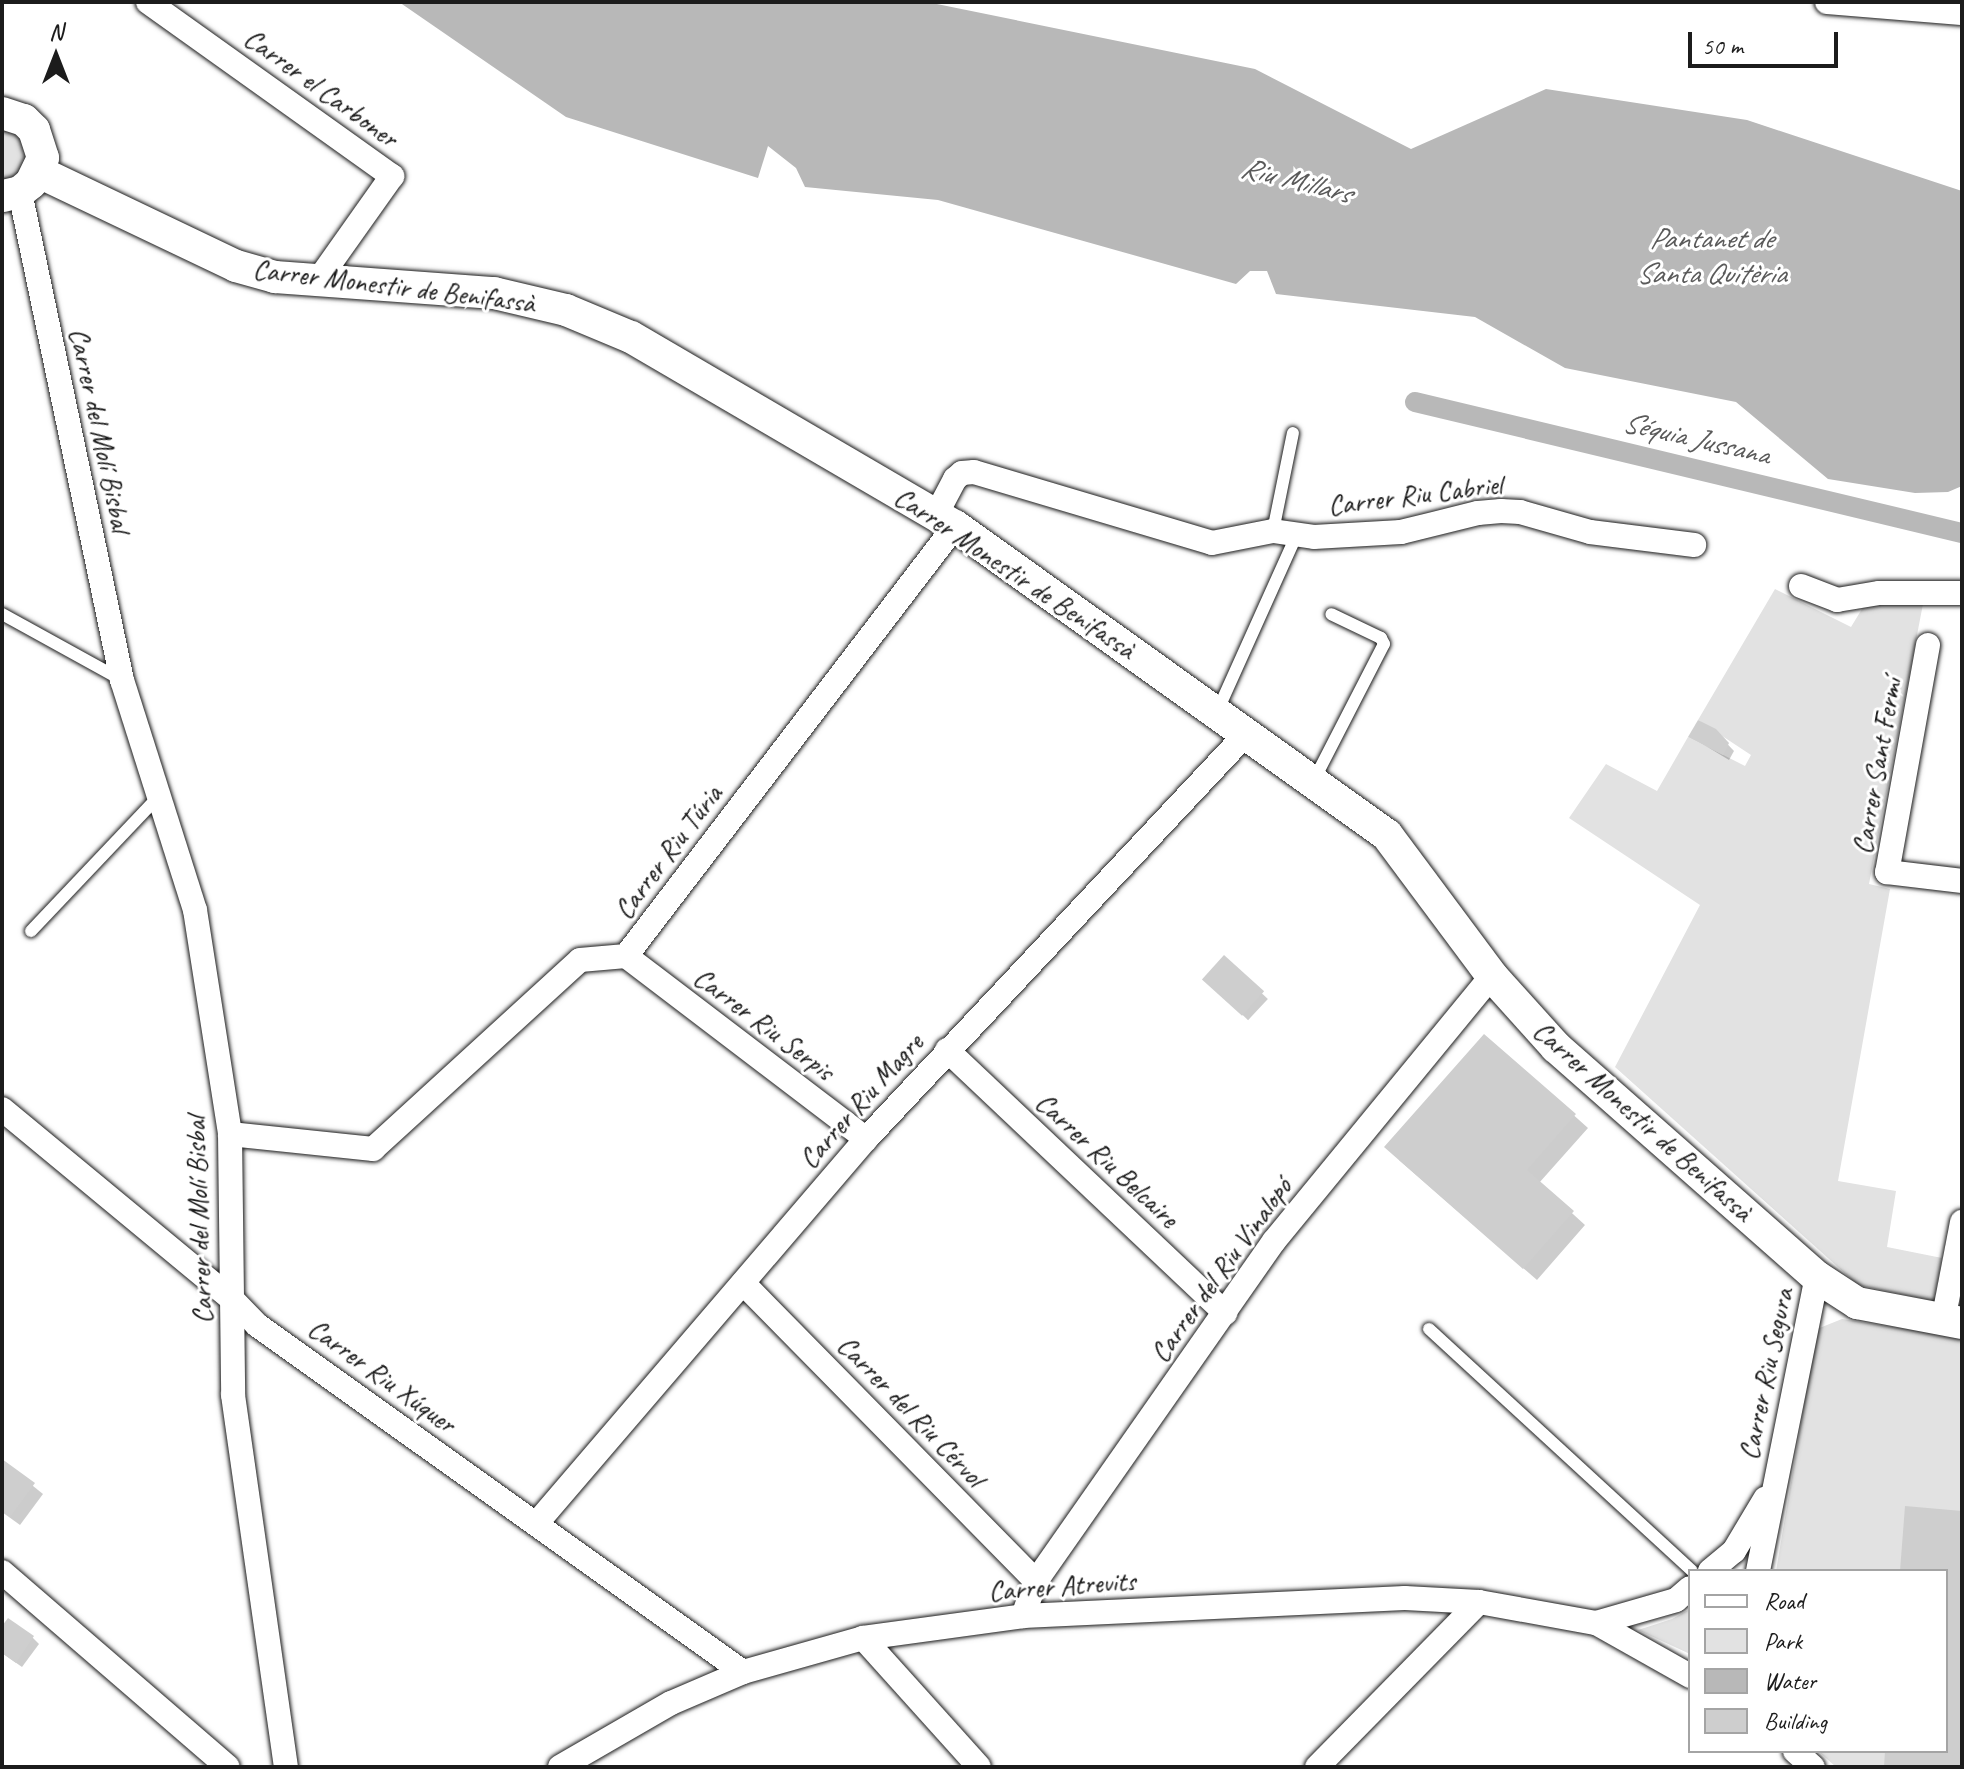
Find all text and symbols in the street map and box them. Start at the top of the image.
north arrow [16,16,96,96]
scale bar [1692,16,1842,66]
text: N [49,18,63,46]
street label: Carrer el Carboner [238,21,404,155]
text: 50 m [1702,31,1743,61]
water label: Riu Millars [1238,149,1354,211]
water label: Pantanet de Santa Quitèria [1636,220,1786,290]
street label: Carrer Monestir de Benifassà [251,252,537,320]
street label: Carrer del Molí Bisbal [62,325,138,535]
water label: Séquia Jussana [1619,404,1773,472]
street label: Carrer Riu Cabriel [1326,468,1504,522]
street label: Carrer Monestir de Benifassà [888,480,1142,666]
street label: Carrer Sant Fermí [1845,675,1909,857]
street label: Carrer Riu Túria [607,778,729,926]
street label: Carrer Riu Serpis [687,960,841,1088]
street label: Carrer Monestir de Benifassà [1526,1014,1760,1228]
street label: Carrer Riu Magre [791,1026,931,1176]
street label: Carrer Riu Belcaire [1029,1085,1185,1235]
street label: Carrer del Molí Bisbal [179,1116,219,1324]
street label: Carrer del Riu Vinalopó [1143,1172,1299,1368]
street label: Carrer Riu Segura [1732,1286,1800,1462]
street label: Carrer Riu Xúquer [302,1311,462,1441]
street label: Carrer del Riu Cérvol [831,1329,991,1493]
street label: Carrer Atrevits [987,1564,1137,1608]
legend [1688,1569,1948,1753]
text: Road [1764,1586,1804,1616]
text: Park [1764,1626,1802,1656]
text: Water [1764,1666,1816,1696]
text: Building [1764,1706,1827,1736]

